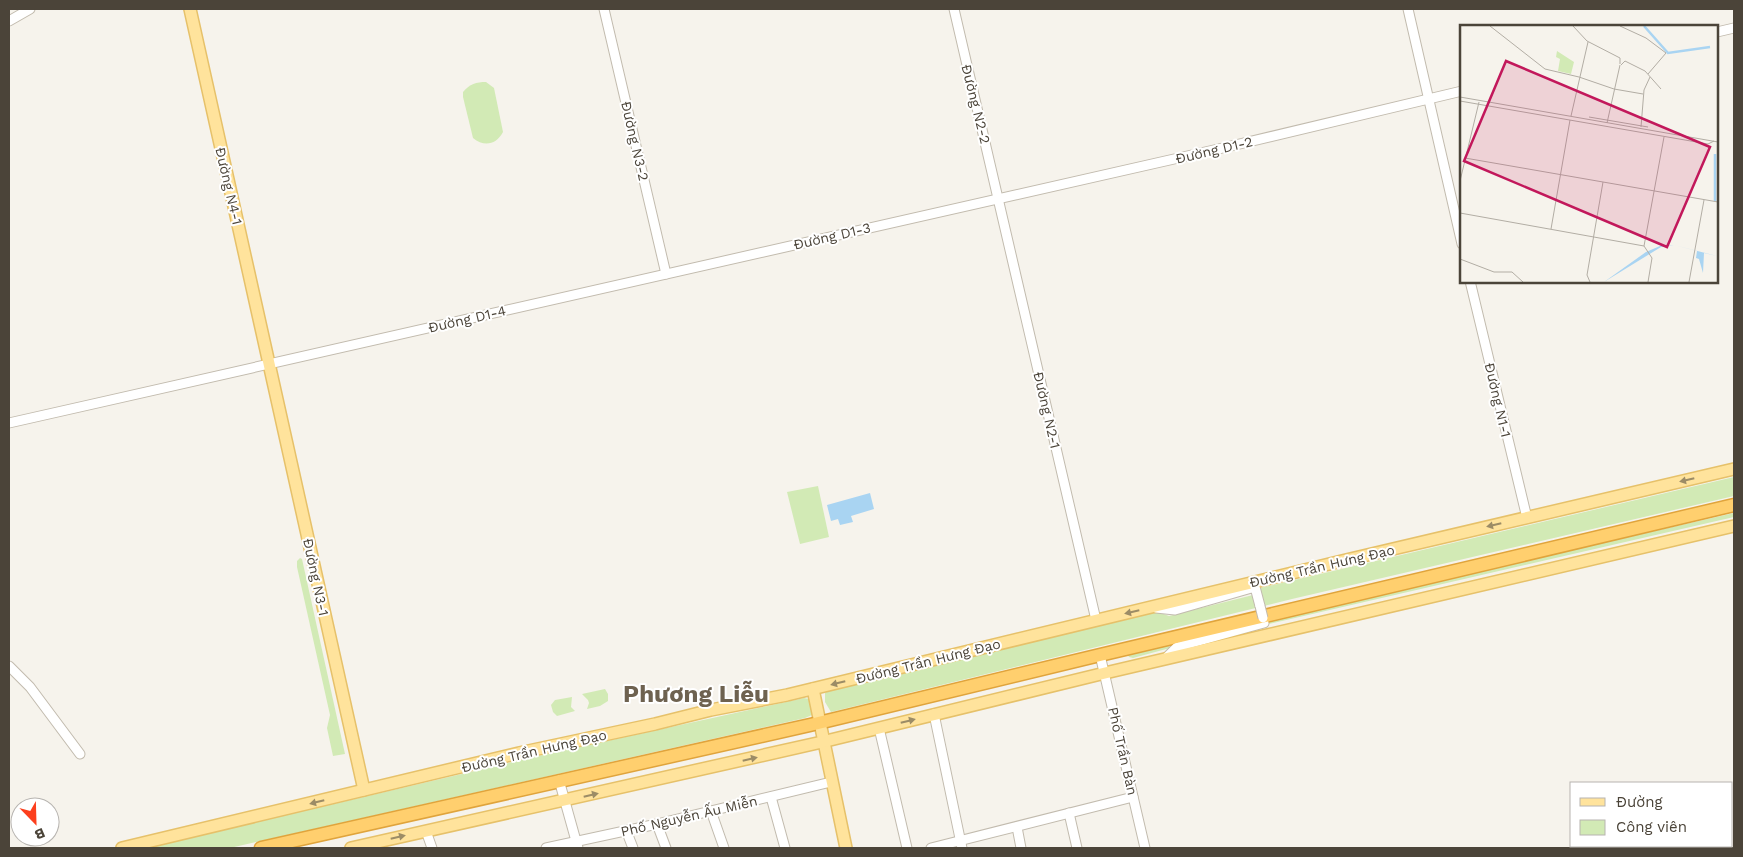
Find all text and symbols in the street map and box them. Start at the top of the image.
inset map [1460,25,1718,282]
street label: Đường N2-2 [958,63,994,145]
street label: Đường N3-2 [618,100,652,182]
street label: Đường D1-2 [1174,133,1254,167]
street label: Đường N4-1 [212,146,246,226]
street label: Đường D1-3 [792,219,872,253]
street label: Đường D1-4 [426,302,508,336]
street label: Đường N1-1 [1482,361,1514,439]
street label: Đường N2-1 [1030,370,1064,450]
one-way arrow [1679,476,1694,484]
one-way arrow [1487,521,1502,529]
street label: Đường N3-1 [300,537,332,617]
street label: Đường Trần Hưng Đạo [1248,541,1396,591]
one-way arrow [1125,608,1140,616]
street label: Đường Trần Hưng Đạo [854,635,1002,687]
one-way arrow [831,679,846,687]
district label: Phương Liễu [623,680,769,708]
street label: Phố Trần Bàn [1105,705,1141,797]
one-way arrow [900,716,915,724]
street label: Đường Trần Hưng Đạo [460,726,608,776]
one-way arrow [742,755,757,763]
legend [1570,782,1733,847]
one-way arrow [584,791,599,799]
street label: Phố Nguyễn Ấu Miễn [619,792,759,840]
text: Đường [1616,793,1663,811]
north arrow [10,797,60,847]
one-way arrow [309,798,324,806]
text: Công viên [1616,818,1687,836]
text: B [32,825,48,843]
one-way arrow [391,833,406,841]

